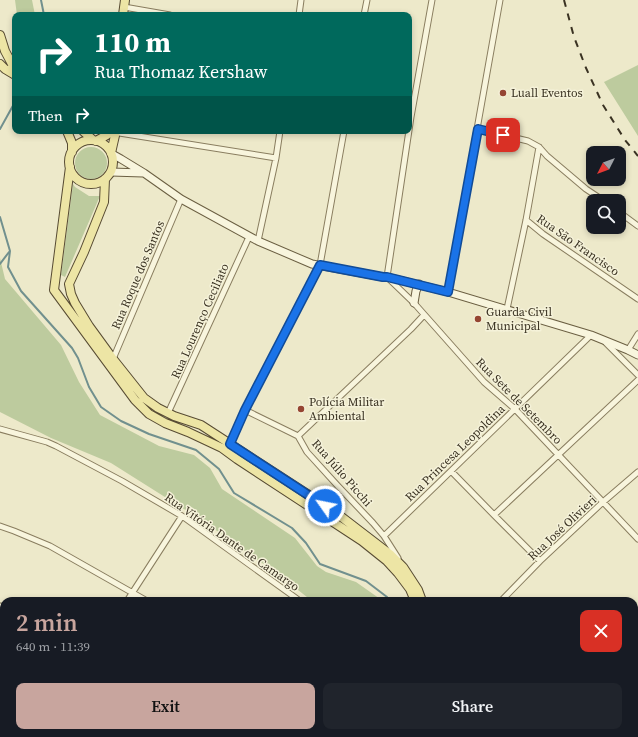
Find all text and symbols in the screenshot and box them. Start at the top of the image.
text: 110 m [94,23,171,61]
icon: right [28,28,80,80]
text: Rua Thomaz Kershaw [94,59,268,84]
place label: Luall Eventos [511,85,583,101]
marker: Luall Eventos [498,88,508,98]
icon: right [71,104,93,126]
text: Then [28,105,63,126]
pin [486,118,520,152]
icon: arrive [492,124,514,146]
north arrow [586,146,626,186]
map controls [586,146,626,234]
button: search [586,194,626,234]
street label: Rua São Francisco [534,211,623,280]
street label: Rua Roque dos Santos [108,218,168,332]
street label: Rua Lourenço Ceciliato [167,260,233,381]
place label: Guarda Civil Municipal [486,304,552,334]
marker: Guarda Civil Municipal [473,314,483,324]
street label: Rua Sete de Setembro [472,354,566,448]
place label: Polícia Militar Ambiental [309,394,384,424]
street label: Rua Princesa Leopoldina [402,400,509,505]
marker: Polícia Militar Ambiental [296,404,306,414]
street label: Rua Júlio Picchi [308,436,376,510]
position arrow [304,485,346,527]
street label: Rua Vitória Dante de Camargo [161,489,303,595]
street label: Rua José Olivieri [524,492,600,564]
text: 2 min [16,606,78,639]
button: close [580,610,622,652]
text: 640 m · 11:39 [16,638,90,655]
button: Exit [16,683,315,729]
button: Share [323,683,622,729]

